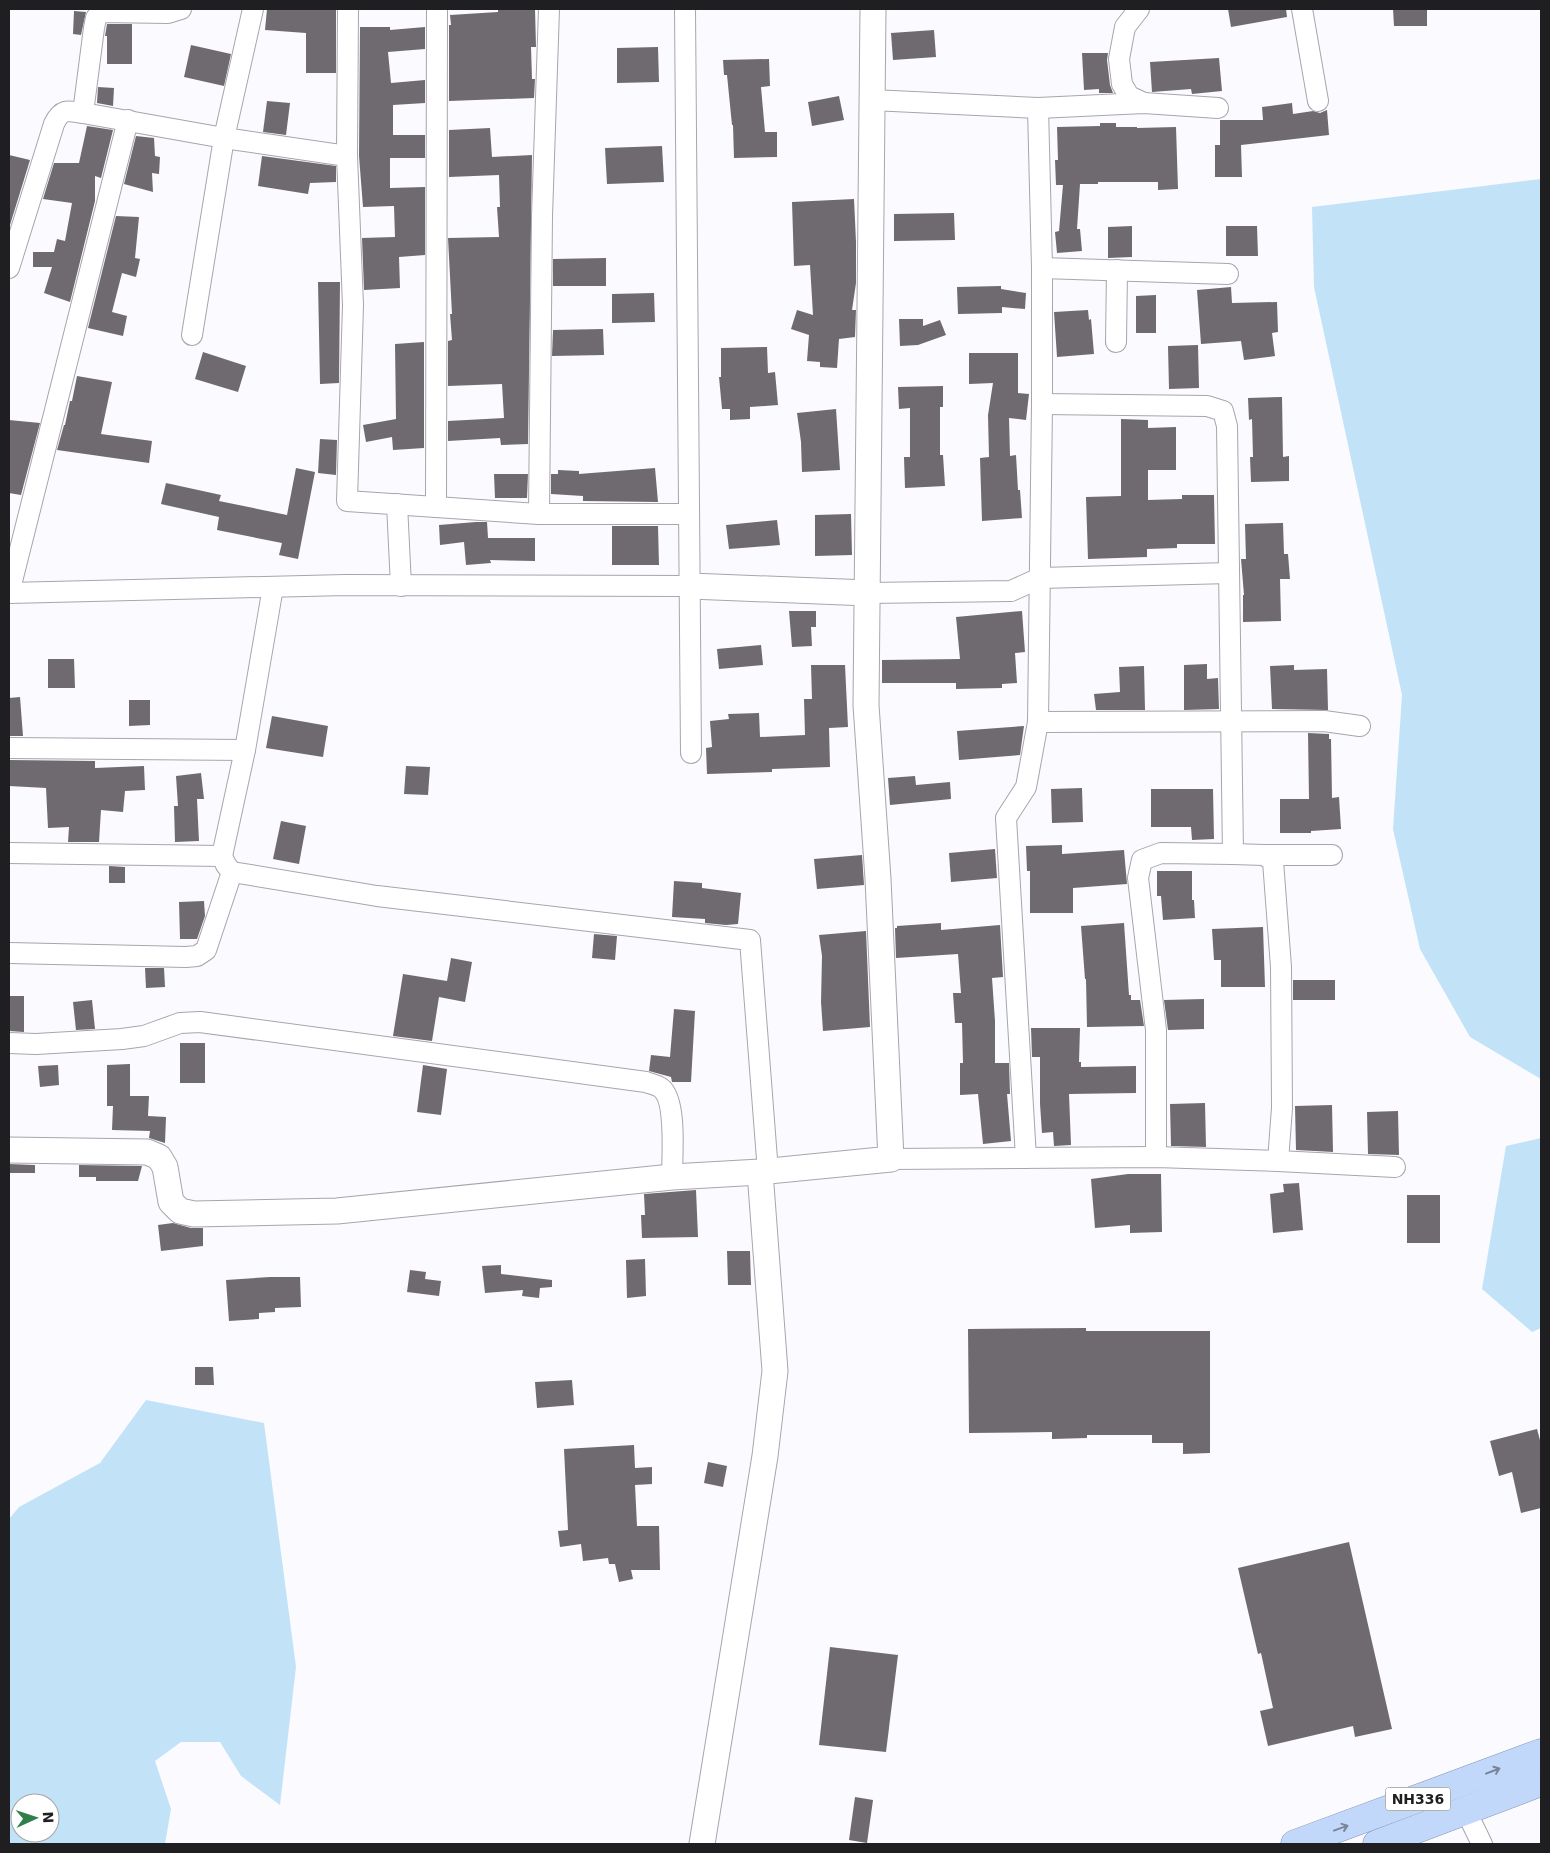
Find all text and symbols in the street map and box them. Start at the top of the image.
one-way arrow [1485,1766,1500,1775]
road number: NH336 [1386,1788,1450,1810]
north arrow [10,1793,60,1843]
text: N [40,1811,56,1824]
one-way arrow [1333,1823,1348,1832]

